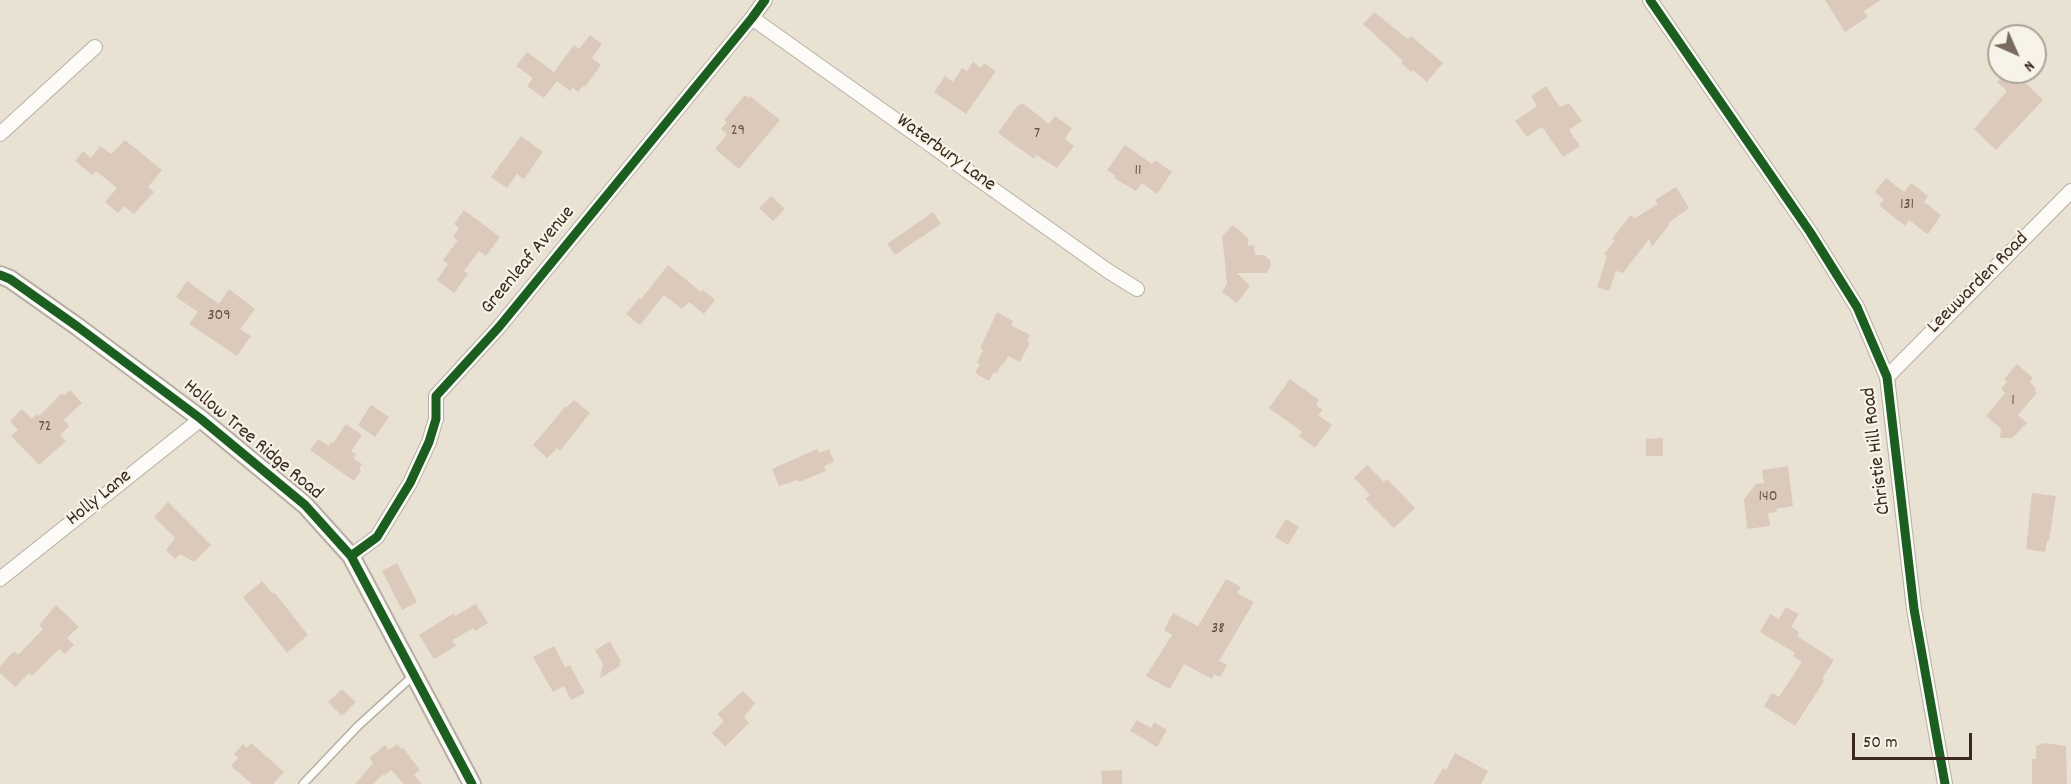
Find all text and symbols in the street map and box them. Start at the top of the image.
north arrow [1987,24,2047,84]
text: N [2018,55,2040,77]
street label: Waterbury Lane [890,110,1000,198]
house number: 29 [731,122,745,142]
house number: 7 [1034,125,1040,145]
house number: 11 [1134,162,1142,182]
house number: 131 [1900,196,1914,216]
street label: Greenleaf Avenue [477,202,581,320]
street label: Leeuwarden Road [1923,228,2035,340]
house number: 309 [207,307,231,327]
street label: Hollow Tree Ridge Road [177,376,327,506]
street label: Christie Hill Road [1858,386,1898,516]
house number: 1 [2011,392,2015,412]
house number: 72 [38,418,52,438]
street label: Holly Lane [63,465,137,533]
house number: 140 [1759,488,1777,508]
house number: 38 [1211,620,1225,640]
scale bar [1855,721,1975,759]
text: 50 m [1863,731,1898,756]

